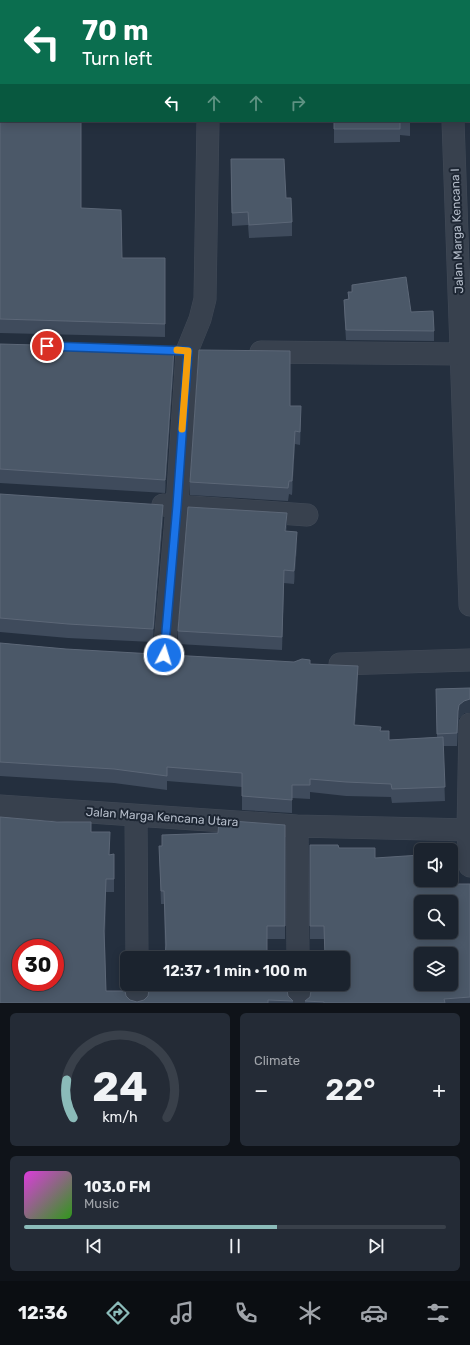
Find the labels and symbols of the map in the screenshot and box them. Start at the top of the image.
street label: Jalan Marga Kencana I [448,168,466,294]
pin [30,329,64,363]
position arrow [143,634,185,676]
street label: Jalan Marga Kencana Utara [85,805,239,829]
speed limit sign: 30 [12,939,64,991]

